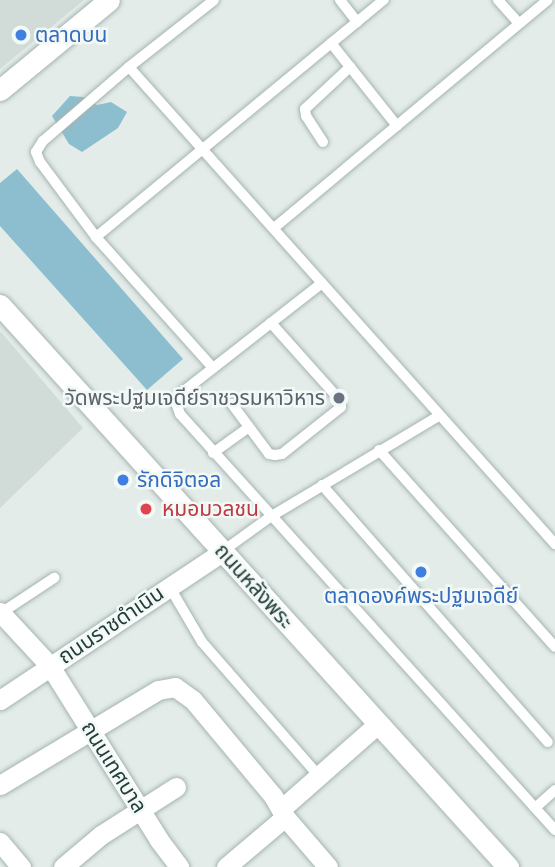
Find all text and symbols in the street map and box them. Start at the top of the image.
place label: ตลาดบน [35,22,107,48]
marker: ตลาดบน [13,27,29,43]
place label: วัดพระปฐมเจดีย์ราชวรมหาวิหาร [64,385,325,411]
marker: วัดพระปฐมเจดีย์ราชวรมหาวิหาร [331,390,347,406]
place label: รักดิจิตอล [137,467,221,493]
marker: รักดิจิตอล [115,472,131,488]
place label: หมอมวลชน [162,496,259,522]
marker: หมอมวลชน [136,499,156,519]
street label: ถนนหลังพระ [209,538,299,634]
marker: ตลาดองค์พระปฐมเจดีย์ [413,564,429,580]
street label: ถนนราชดำเนิน [53,580,169,670]
place label: ตลาดองค์พระปฐมเจดีย์ [324,583,518,609]
street label: ถนนเทศบาล [76,716,152,818]

